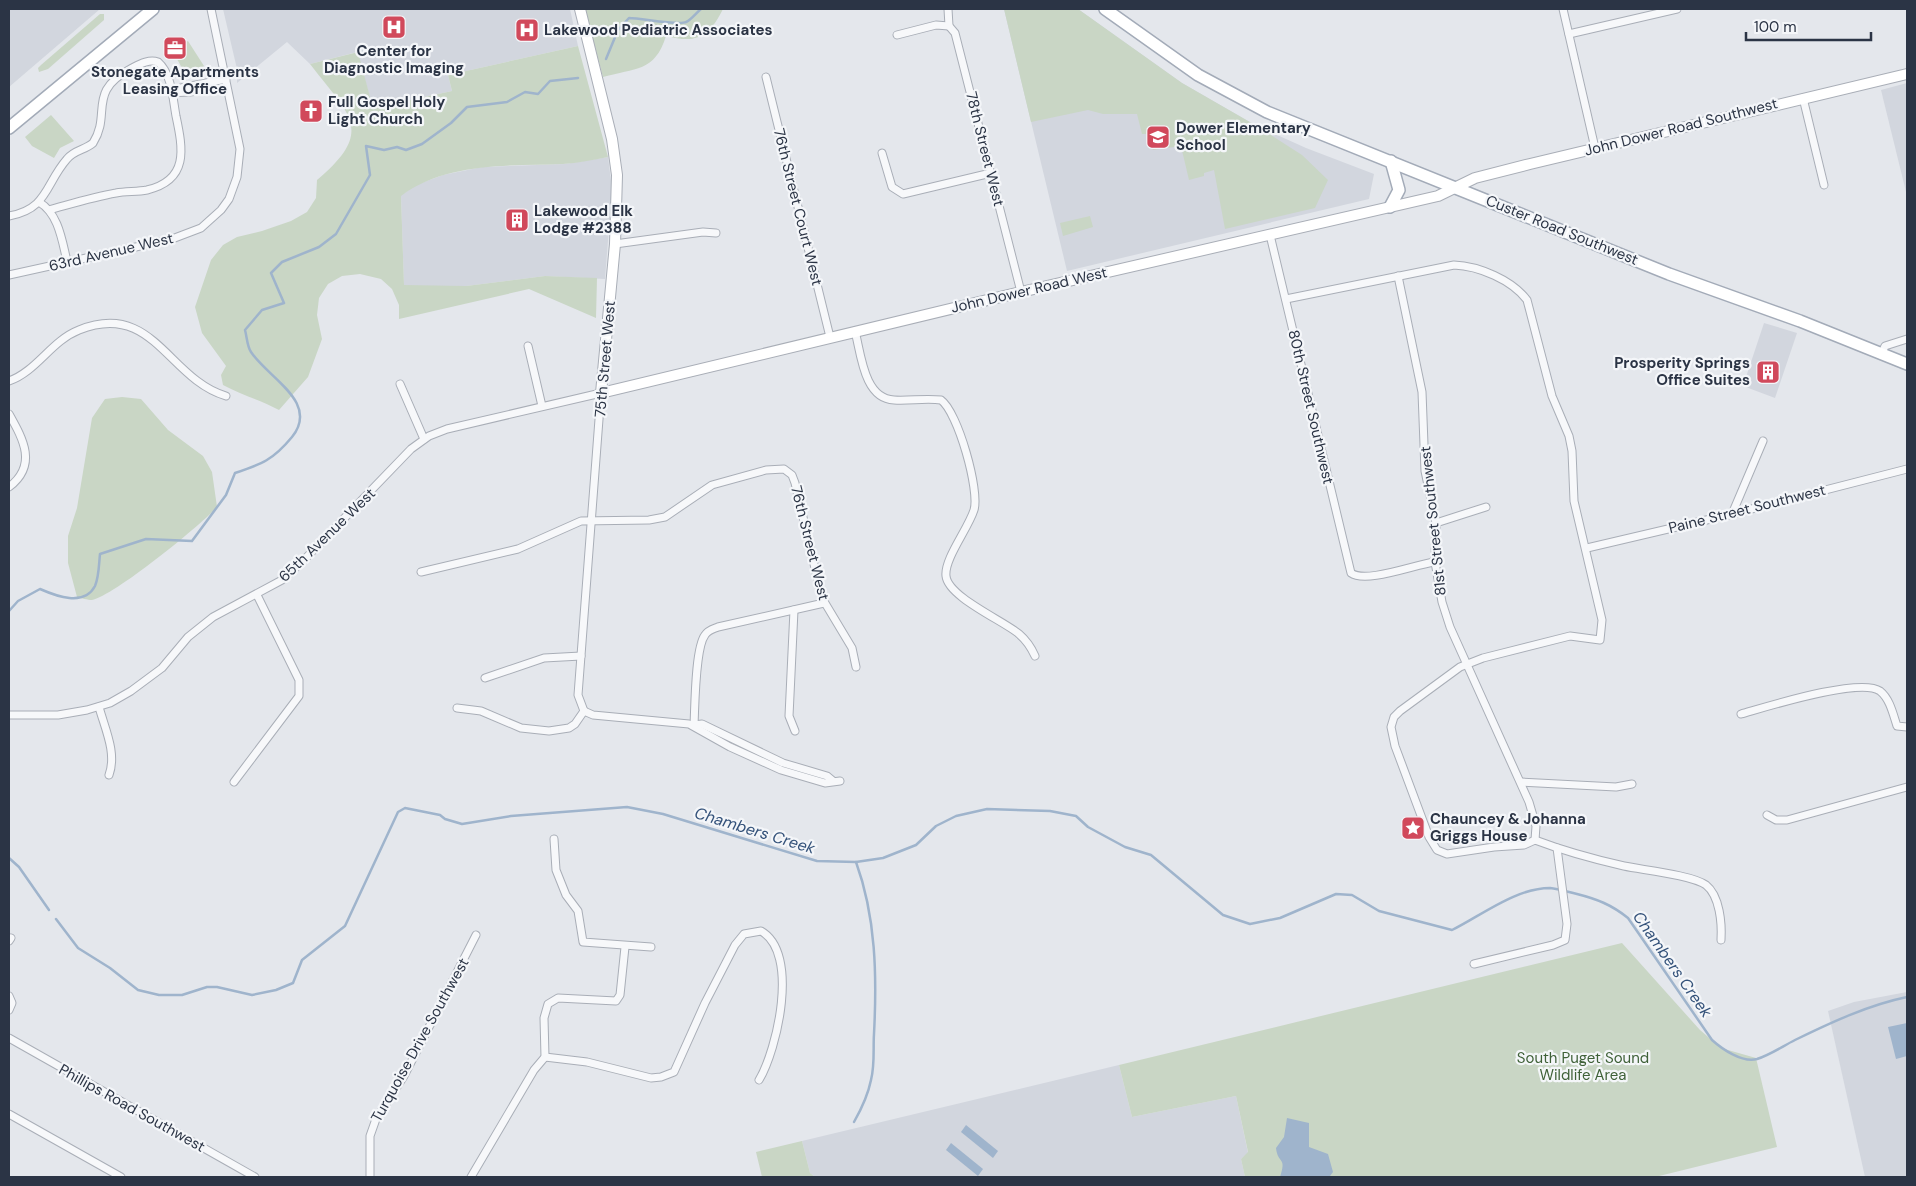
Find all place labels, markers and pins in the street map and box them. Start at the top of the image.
hospital icon: Center for Diagnostic Imaging [381,14,407,40]
hospital icon: Lakewood Pediatric Associates [514,17,540,43]
place label: Lakewood Pediatric Associates [544,20,772,40]
office icon: Stonegate Apartments Leasing Office [162,35,188,61]
place label: Center for Diagnostic Imaging [324,41,464,78]
place label: Stonegate Apartments Leasing Office [91,62,259,99]
place label: Full Gospel Holy Light Church [328,92,445,129]
church icon: Full Gospel Holy Light Church [298,98,324,124]
place label: Dower Elementary School [1176,118,1311,155]
school or university icon: Dower Elementary School [1145,124,1171,150]
place label: Lakewood Elk Lodge #2388 [534,201,633,238]
building icon: Lakewood Elk Lodge #2388 [504,207,530,233]
place label: Prosperity Springs Office Suites [1614,353,1750,390]
building icon: Prosperity Springs Office Suites [1755,359,1781,385]
place label: Chauncey & Johanna Griggs House [1430,809,1586,846]
place icon: Chauncey & Johanna Griggs House [1400,815,1426,841]

